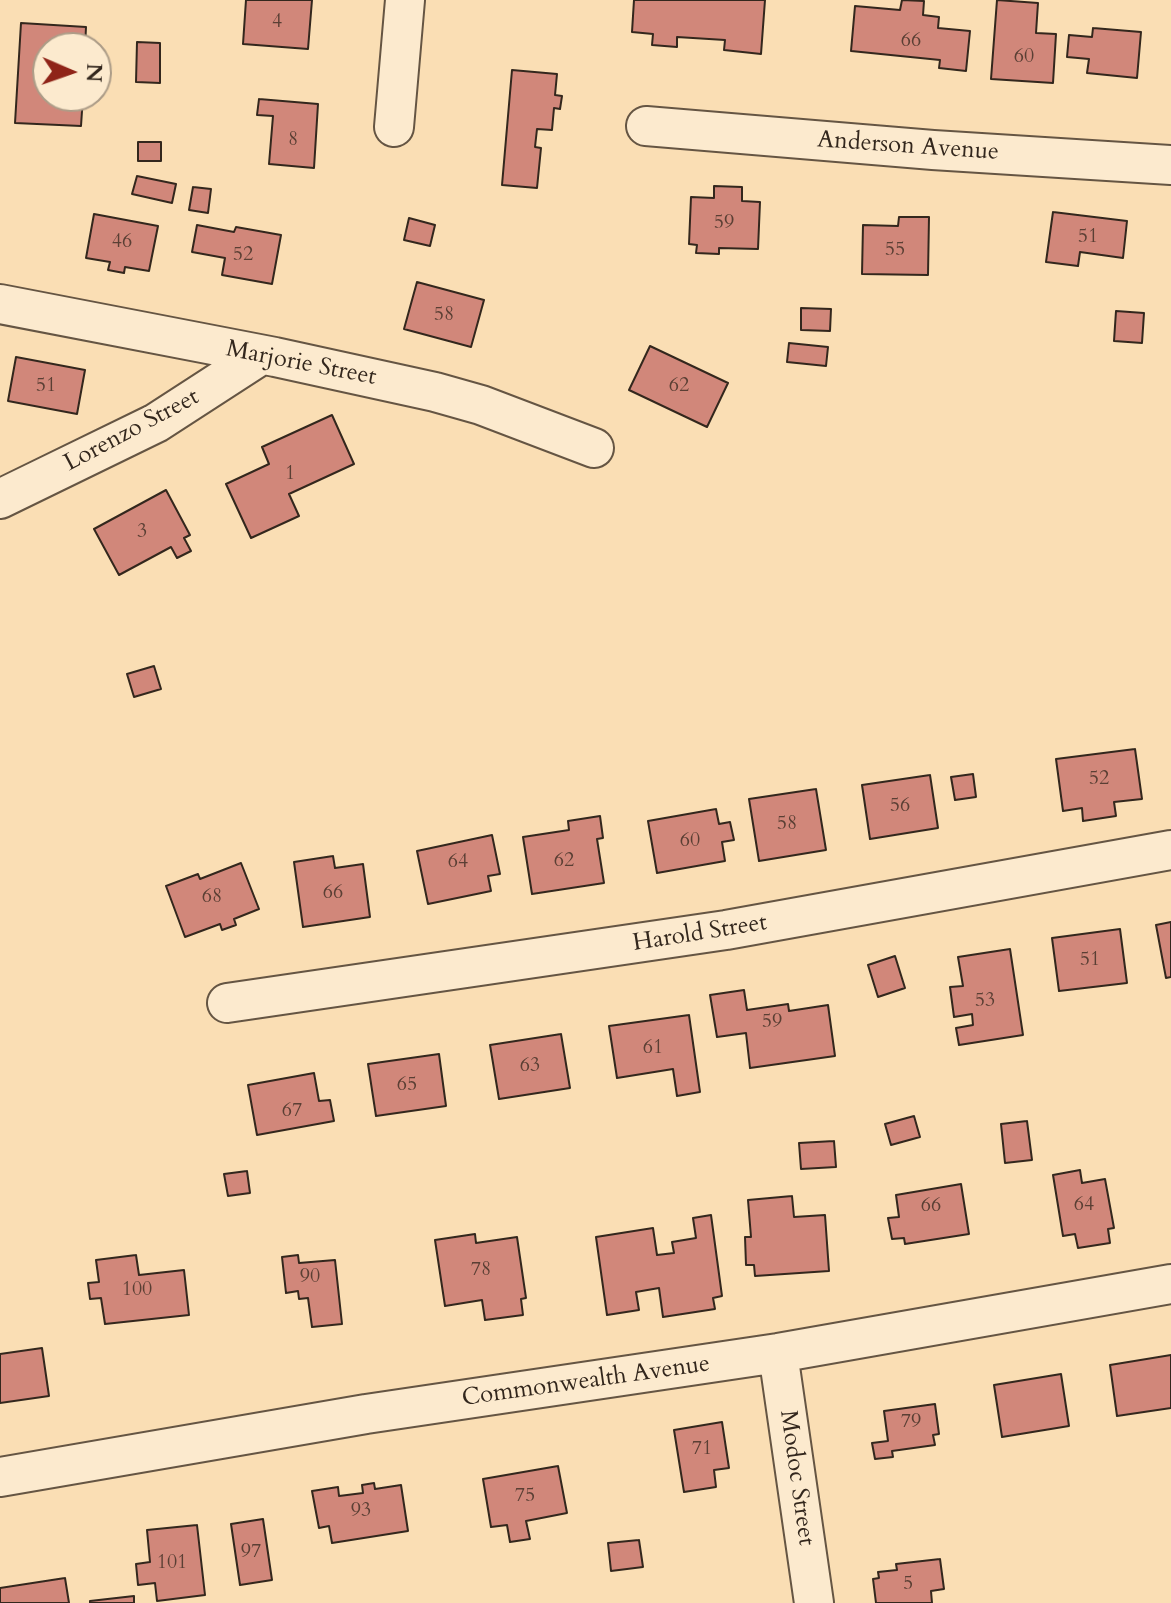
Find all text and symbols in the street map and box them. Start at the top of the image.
house number: 4 [272,10,282,34]
house number: 66 [901,29,921,53]
north arrow [32,32,112,112]
house number: 60 [1014,45,1034,69]
text: N [79,63,109,83]
street label: Anderson Avenue [816,126,1000,168]
house number: 8 [288,128,298,152]
house number: 59 [714,211,734,235]
house number: 51 [1078,225,1098,249]
house number: 46 [112,230,132,254]
house number: 55 [885,238,905,262]
house number: 52 [233,243,253,267]
house number: 58 [434,303,454,327]
street label: Marjorie Street [224,335,378,393]
house number: 51 [36,374,56,398]
house number: 62 [669,374,689,398]
street label: Lorenzo Street [60,383,204,479]
house number: 1 [285,462,295,486]
house number: 3 [137,520,147,544]
house number: 52 [1089,767,1109,791]
house number: 56 [890,794,910,818]
house number: 58 [777,812,797,836]
house number: 60 [680,829,700,853]
house number: 62 [554,849,574,873]
house number: 64 [448,850,468,874]
house number: 66 [323,881,343,905]
house number: 68 [202,885,222,909]
street label: Harold Street [631,909,769,959]
house number: 51 [1080,948,1100,972]
house number: 53 [975,989,995,1013]
house number: 59 [762,1010,782,1034]
house number: 61 [643,1036,663,1060]
house number: 63 [520,1054,540,1078]
house number: 65 [397,1073,417,1097]
house number: 67 [282,1099,302,1123]
house number: 64 [1074,1193,1094,1217]
house number: 66 [921,1194,941,1218]
house number: 78 [471,1258,491,1282]
house number: 90 [300,1265,320,1289]
house number: 100 [122,1278,152,1302]
street label: Commonwealth Avenue [460,1350,712,1414]
street label: Modoc Street [772,1408,820,1548]
house number: 79 [901,1410,921,1434]
house number: 71 [692,1437,712,1461]
house number: 75 [515,1484,535,1508]
house number: 93 [351,1499,371,1523]
house number: 97 [241,1540,261,1564]
house number: 101 [157,1551,187,1575]
house number: 5 [903,1572,913,1596]

